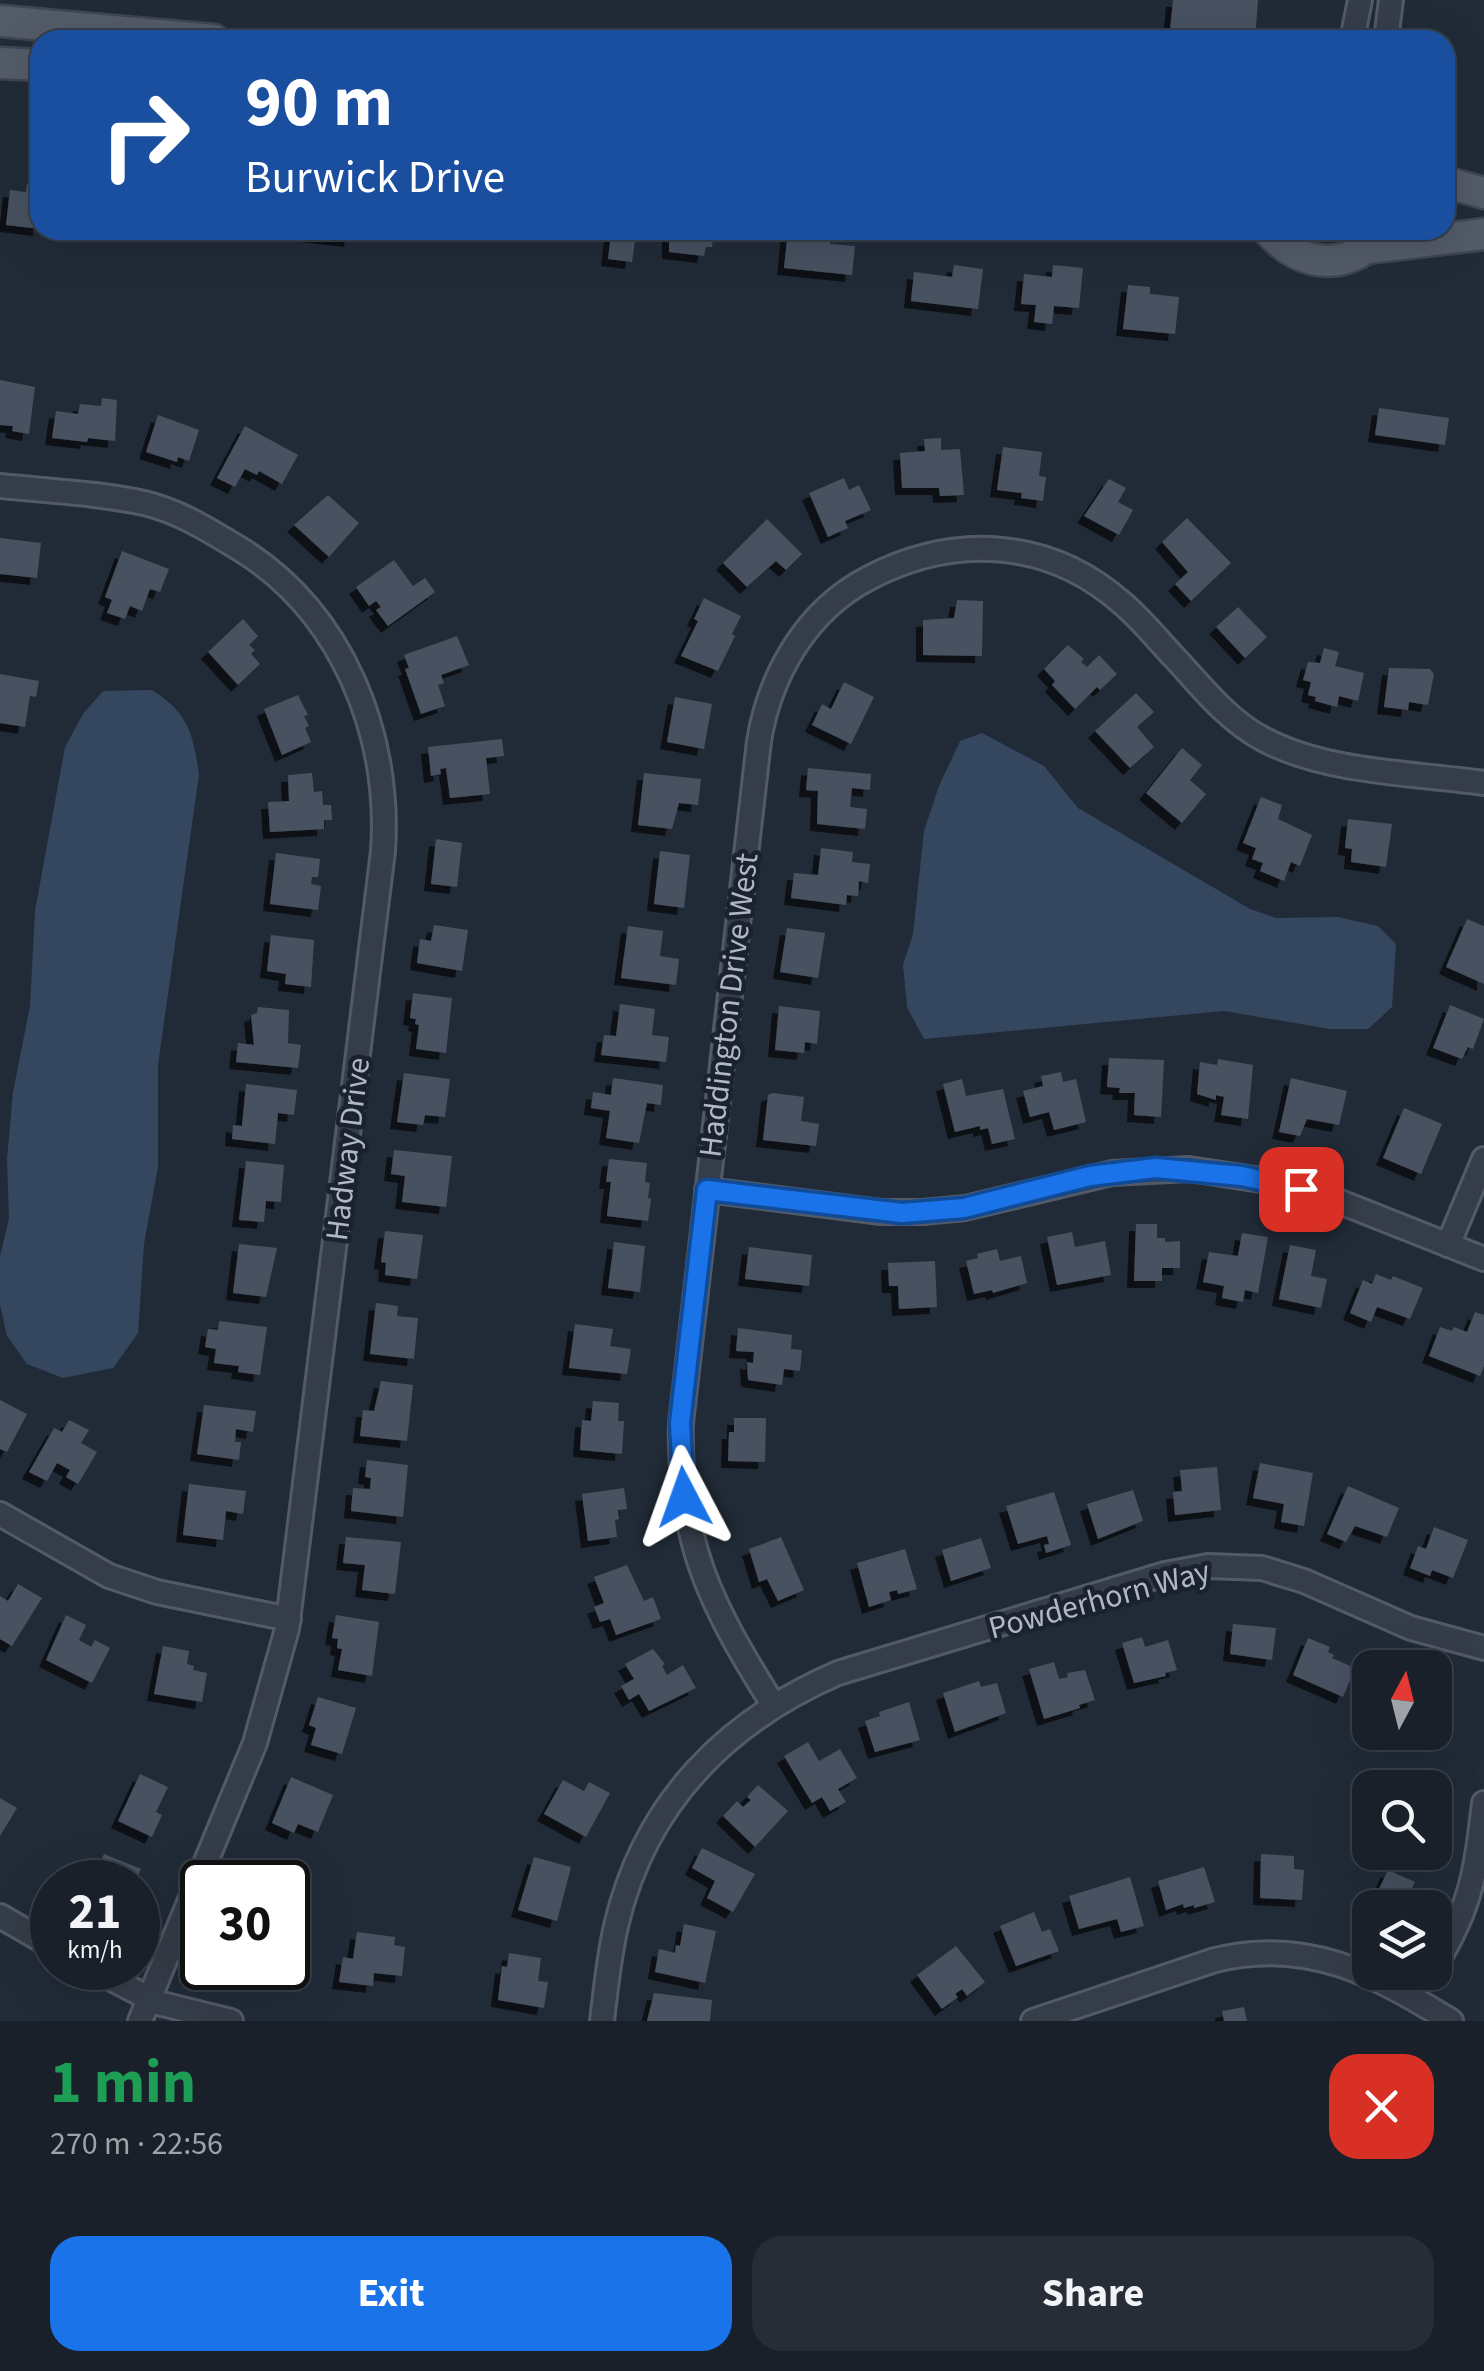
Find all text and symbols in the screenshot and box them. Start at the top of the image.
text: 90 m [245,53,393,153]
icon: right [80,70,210,200]
text: Burwick Drive [245,146,505,210]
street label: Haddington Drive West [688,850,770,1160]
street label: Hadway Drive [314,1055,382,1243]
pin [1259,1147,1344,1232]
icon: arrive [1274,1162,1329,1217]
position arrow [632,1445,736,1549]
street label: Powderhorn Way [983,1548,1215,1652]
north arrow [1352,1650,1452,1750]
map controls [1352,1650,1452,1990]
button: search [1352,1770,1452,1870]
speed limit sign: 30 [180,1860,310,1990]
text: 21 [69,1877,121,1948]
button: layers [1352,1890,1452,1990]
text: km/h [67,1932,123,1968]
text: 1 min [50,2041,196,2126]
button: close [1329,2054,1434,2159]
text: 270 m · 22:56 [50,2121,223,2167]
button: Exit [50,2236,732,2351]
button: Share [752,2236,1434,2351]

